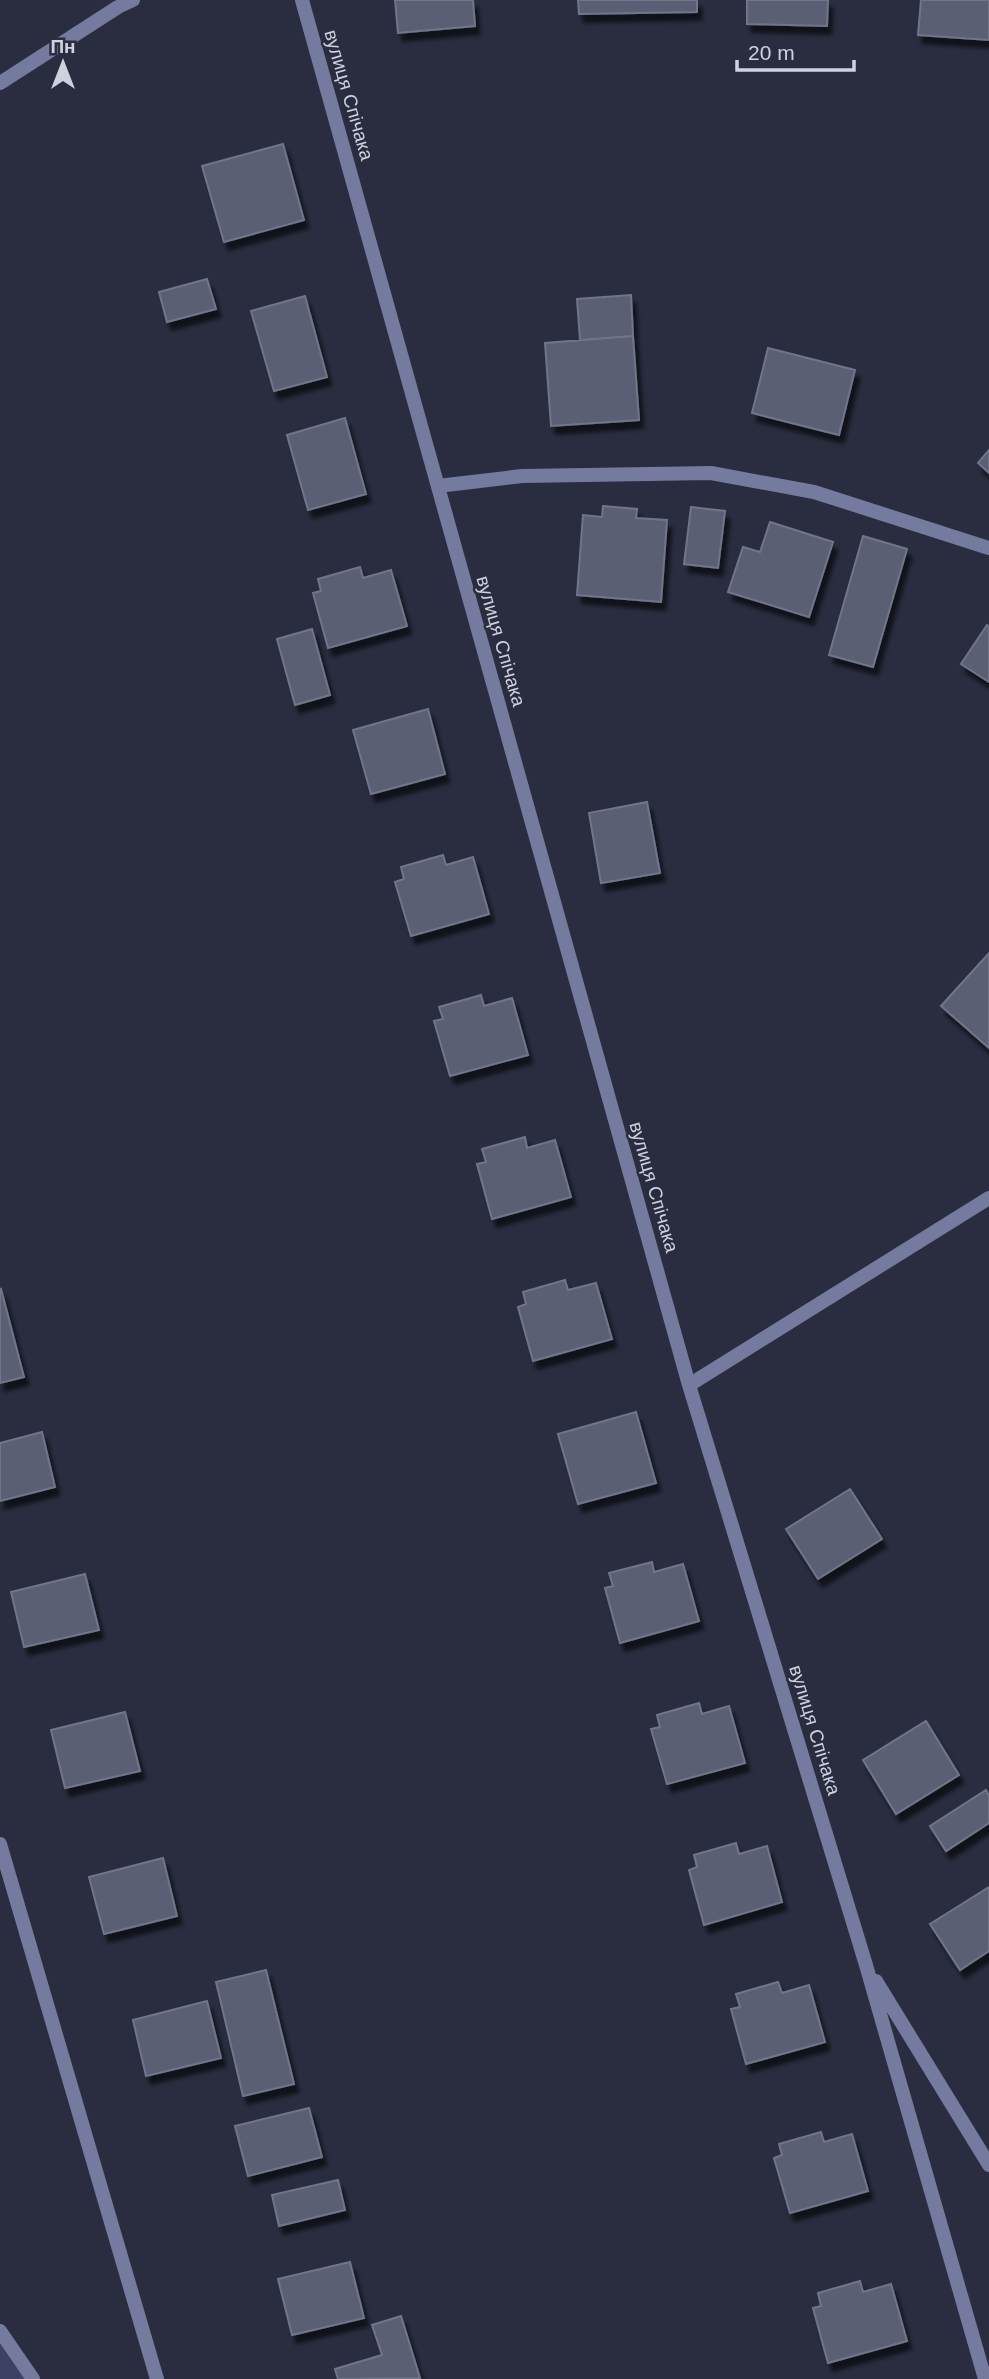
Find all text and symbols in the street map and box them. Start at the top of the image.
street label: вулиця Спічака [320,27,378,163]
north arrow [28,28,98,98]
scale bar [737,28,854,72]
text: Пн [50,36,76,57]
text: 20 m [748,41,795,64]
street label: вулиця Спічака [472,573,530,709]
street label: вулиця Спічака [625,1119,683,1255]
street label: вулиця Спічака [785,1662,845,1798]

